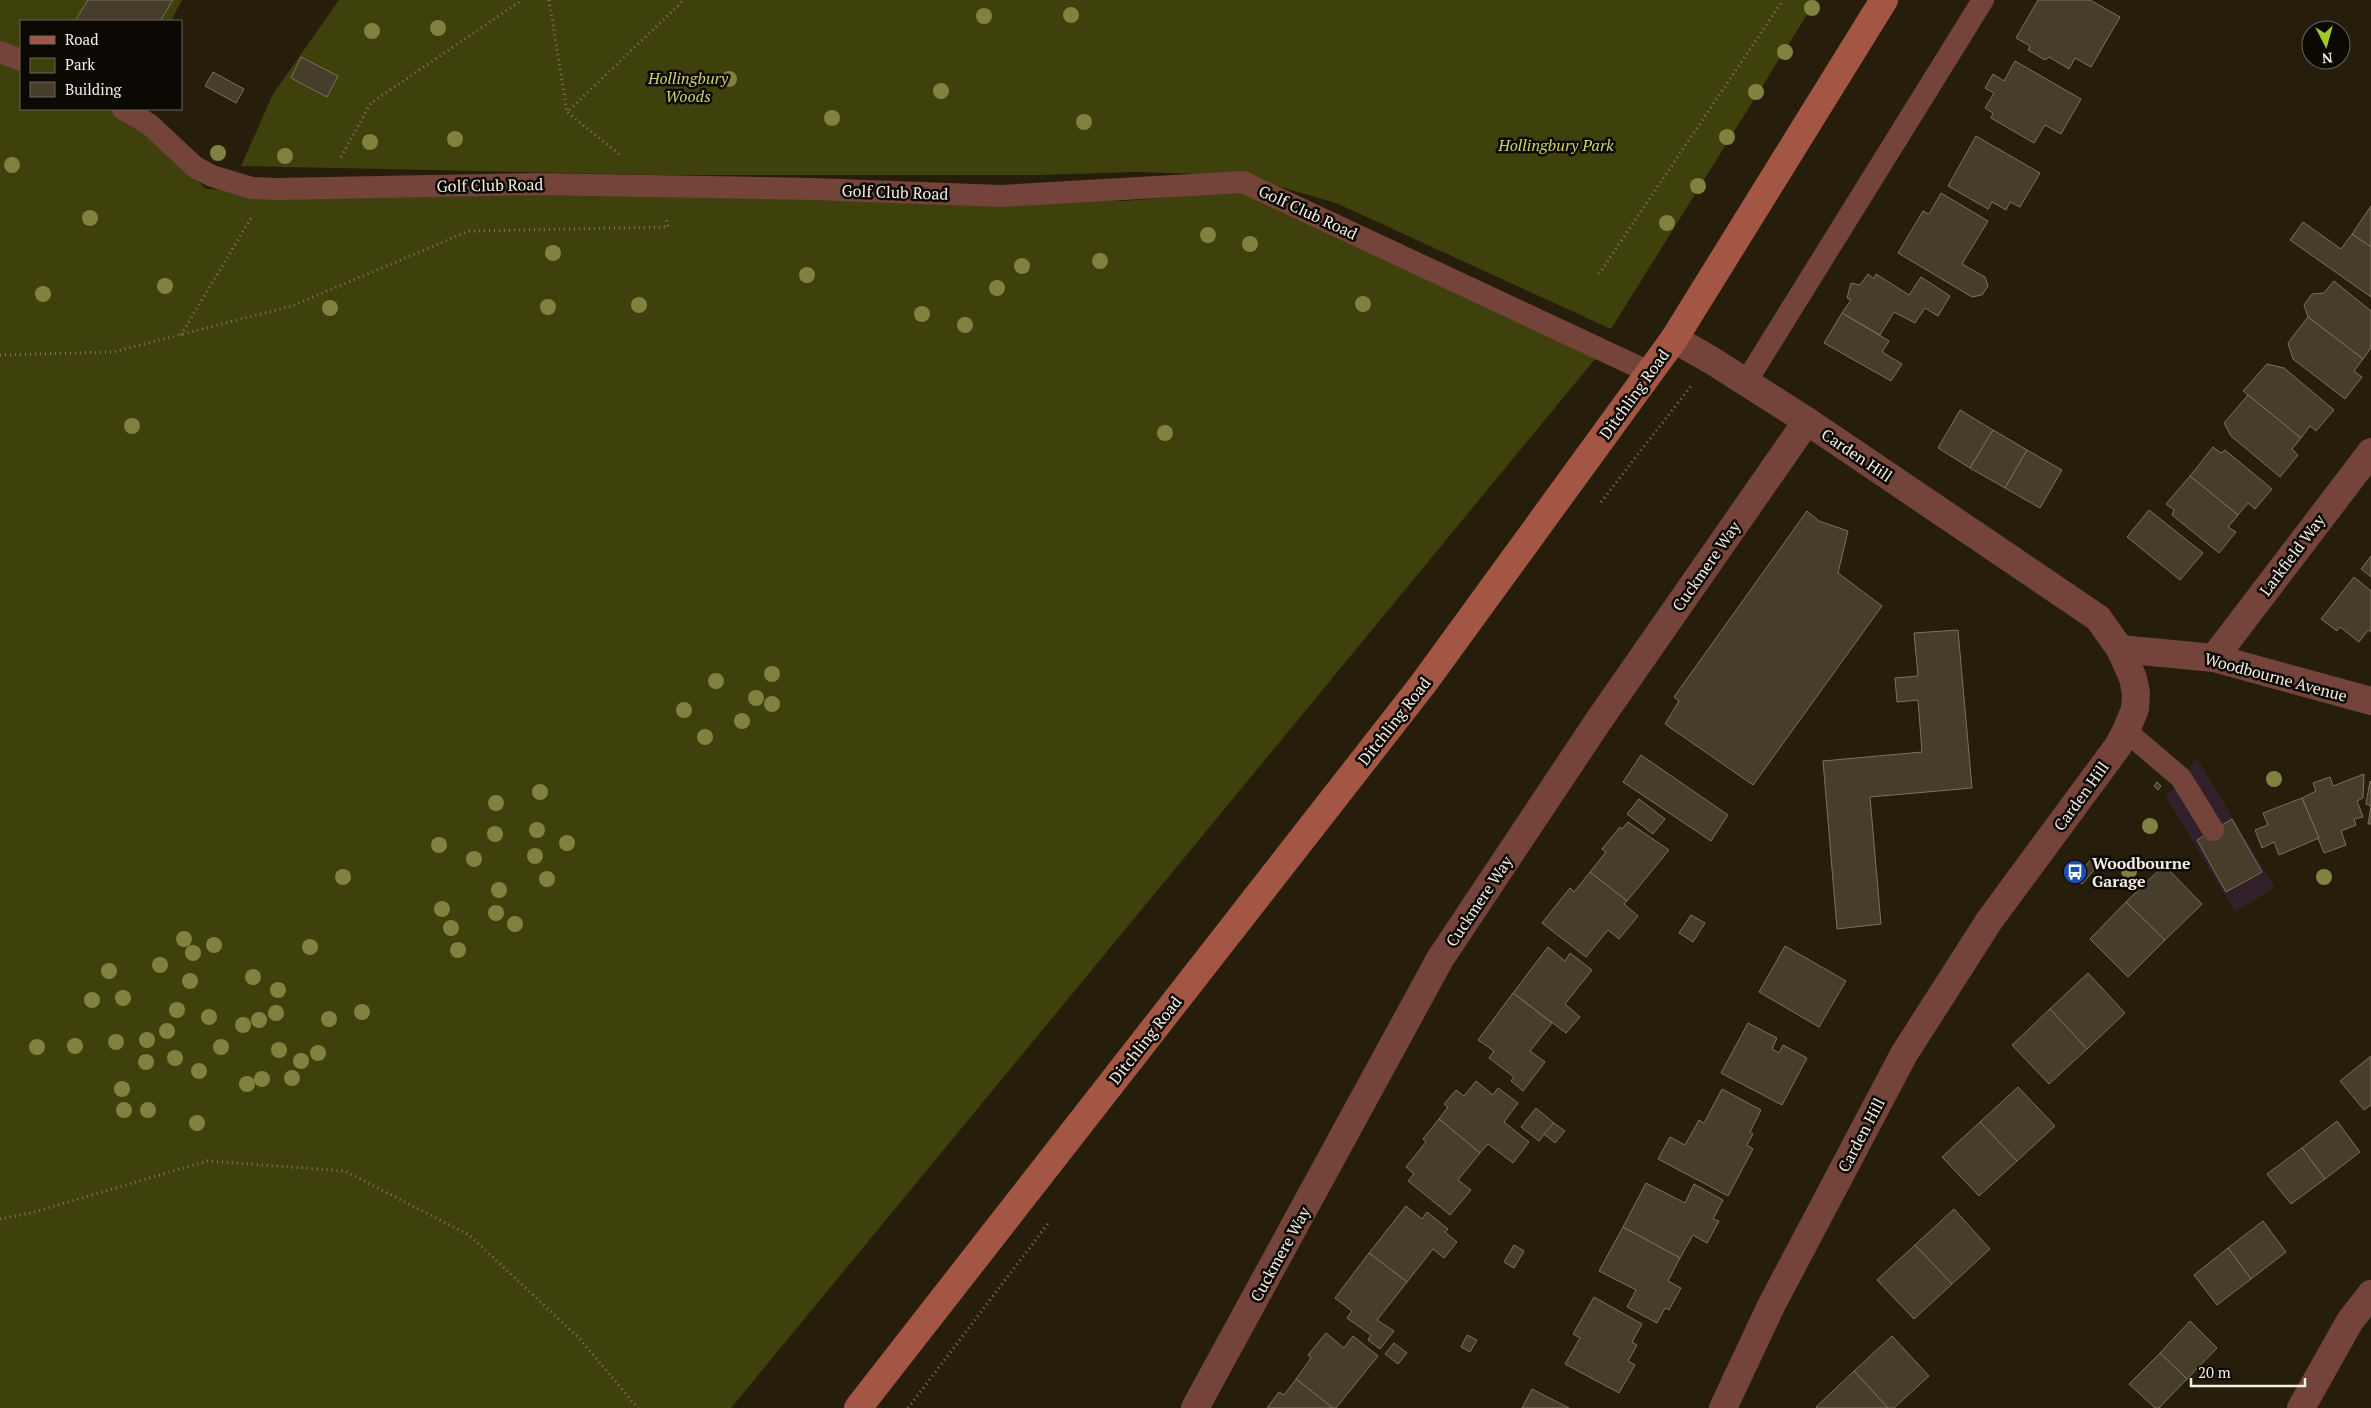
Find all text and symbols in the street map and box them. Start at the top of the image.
legend [20,20,182,110]
north arrow [2301,20,2351,70]
text: Road [65,29,98,49]
text: N [2321,48,2334,68]
text: Park [65,54,95,74]
park label: Hollingbury Woods [647,67,729,107]
text: Building [65,79,123,99]
park label: Hollingbury Park [1497,134,1614,156]
street label: Golf Club Road [436,173,544,197]
street label: Golf Club Road [841,179,949,205]
street label: Golf Club Road [1255,179,1361,245]
street label: Ditchling Road [1594,345,1674,443]
street label: Carden Hill [1817,423,1897,487]
street label: Larkfield Way [2254,509,2330,600]
street label: Cuckmere Way [1667,516,1746,615]
street label: Woodbourne Avenue [2202,647,2350,707]
street label: Ditchling Road [1353,672,1435,770]
street label: Carden Hill [2048,757,2114,835]
street label: Cuckmere Way [1440,850,1518,951]
place label: Woodbourne Garage [2092,852,2191,892]
bus stop icon: Woodbourne Garage [2062,859,2088,885]
street label: Ditchling Road [1104,991,1186,1089]
street label: Carden Hill [1832,1094,1890,1176]
street label: Cuckmere Way [1245,1202,1316,1305]
scale bar [2191,1356,2305,1388]
text: 20 m [2198,1362,2231,1382]

